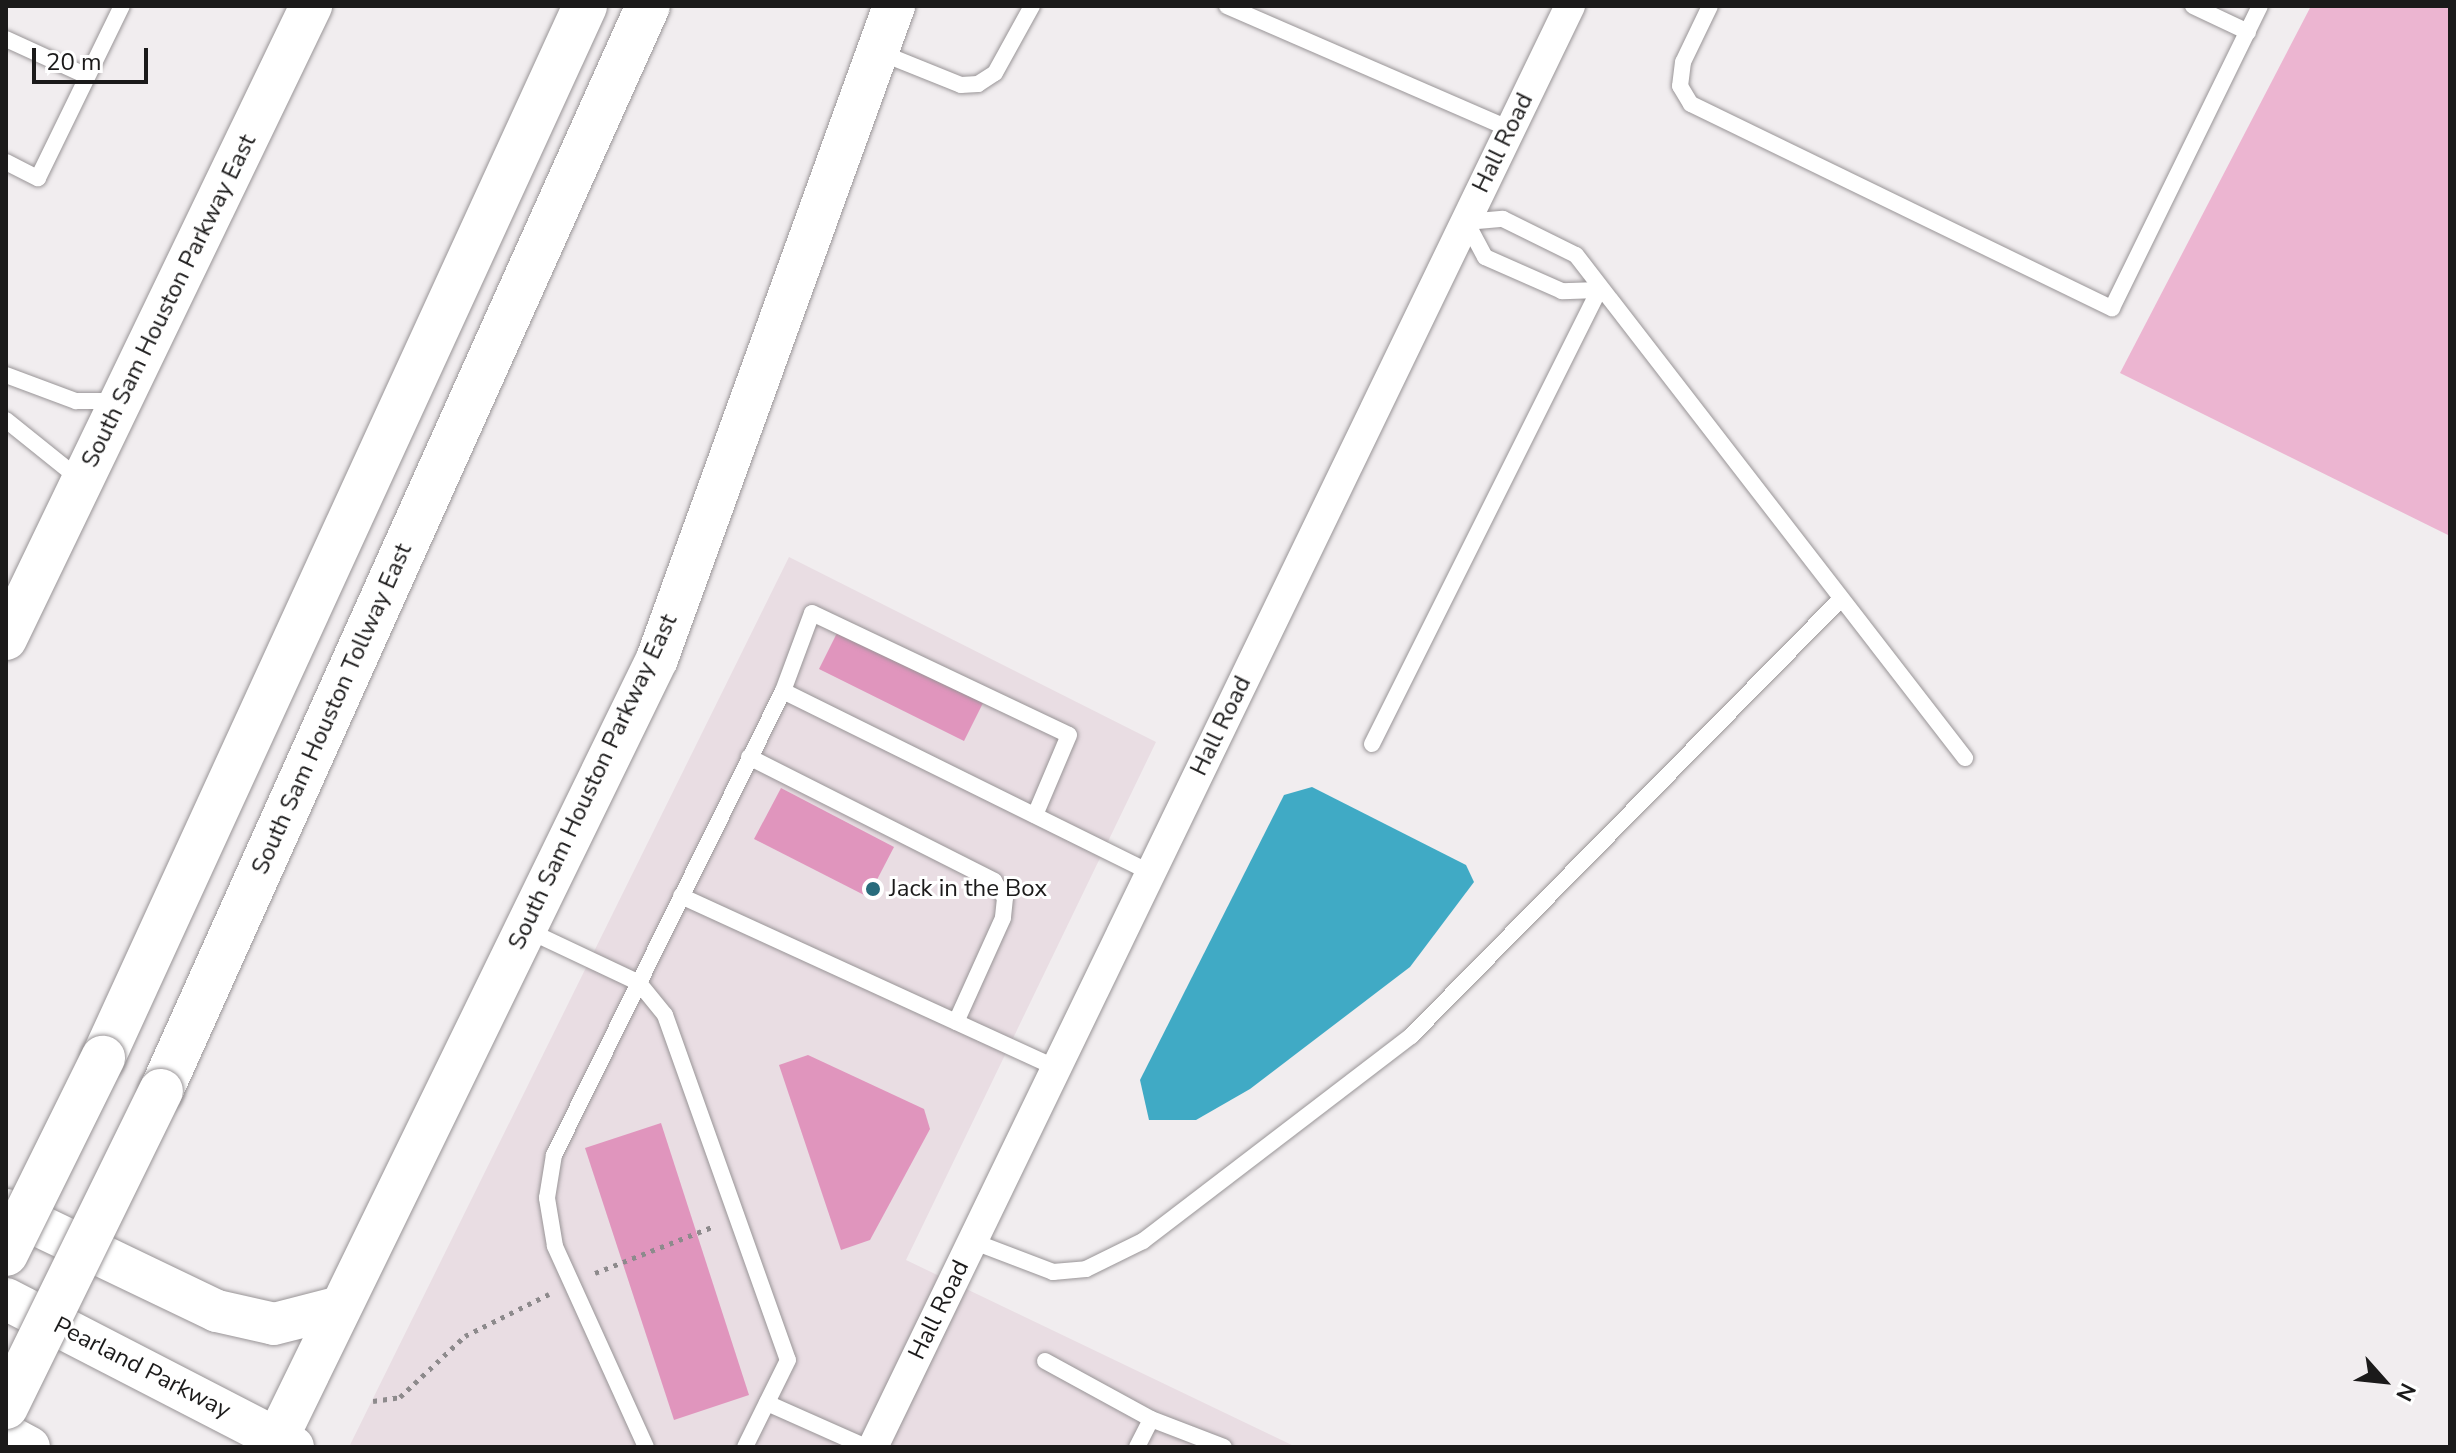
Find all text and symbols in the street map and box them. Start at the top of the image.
scale bar [36,32,152,82]
text: 20 m [46,46,102,78]
street label: Hall Road [1467,89,1539,197]
street label: South Sam Houston Parkway East [76,130,262,472]
street label: South Sam Houston Tollway East [246,539,418,879]
street label: South Sam Houston Parkway East [502,610,684,954]
street label: Hall Road [1185,672,1257,780]
place label: Jack in the Box [889,875,1047,903]
marker: Jack in the Box [864,880,882,898]
street label: Hall Road [903,1256,975,1364]
street label: Pearland Parkway [49,1311,235,1425]
north arrow [2344,1341,2424,1421]
text: N [2388,1378,2422,1406]

